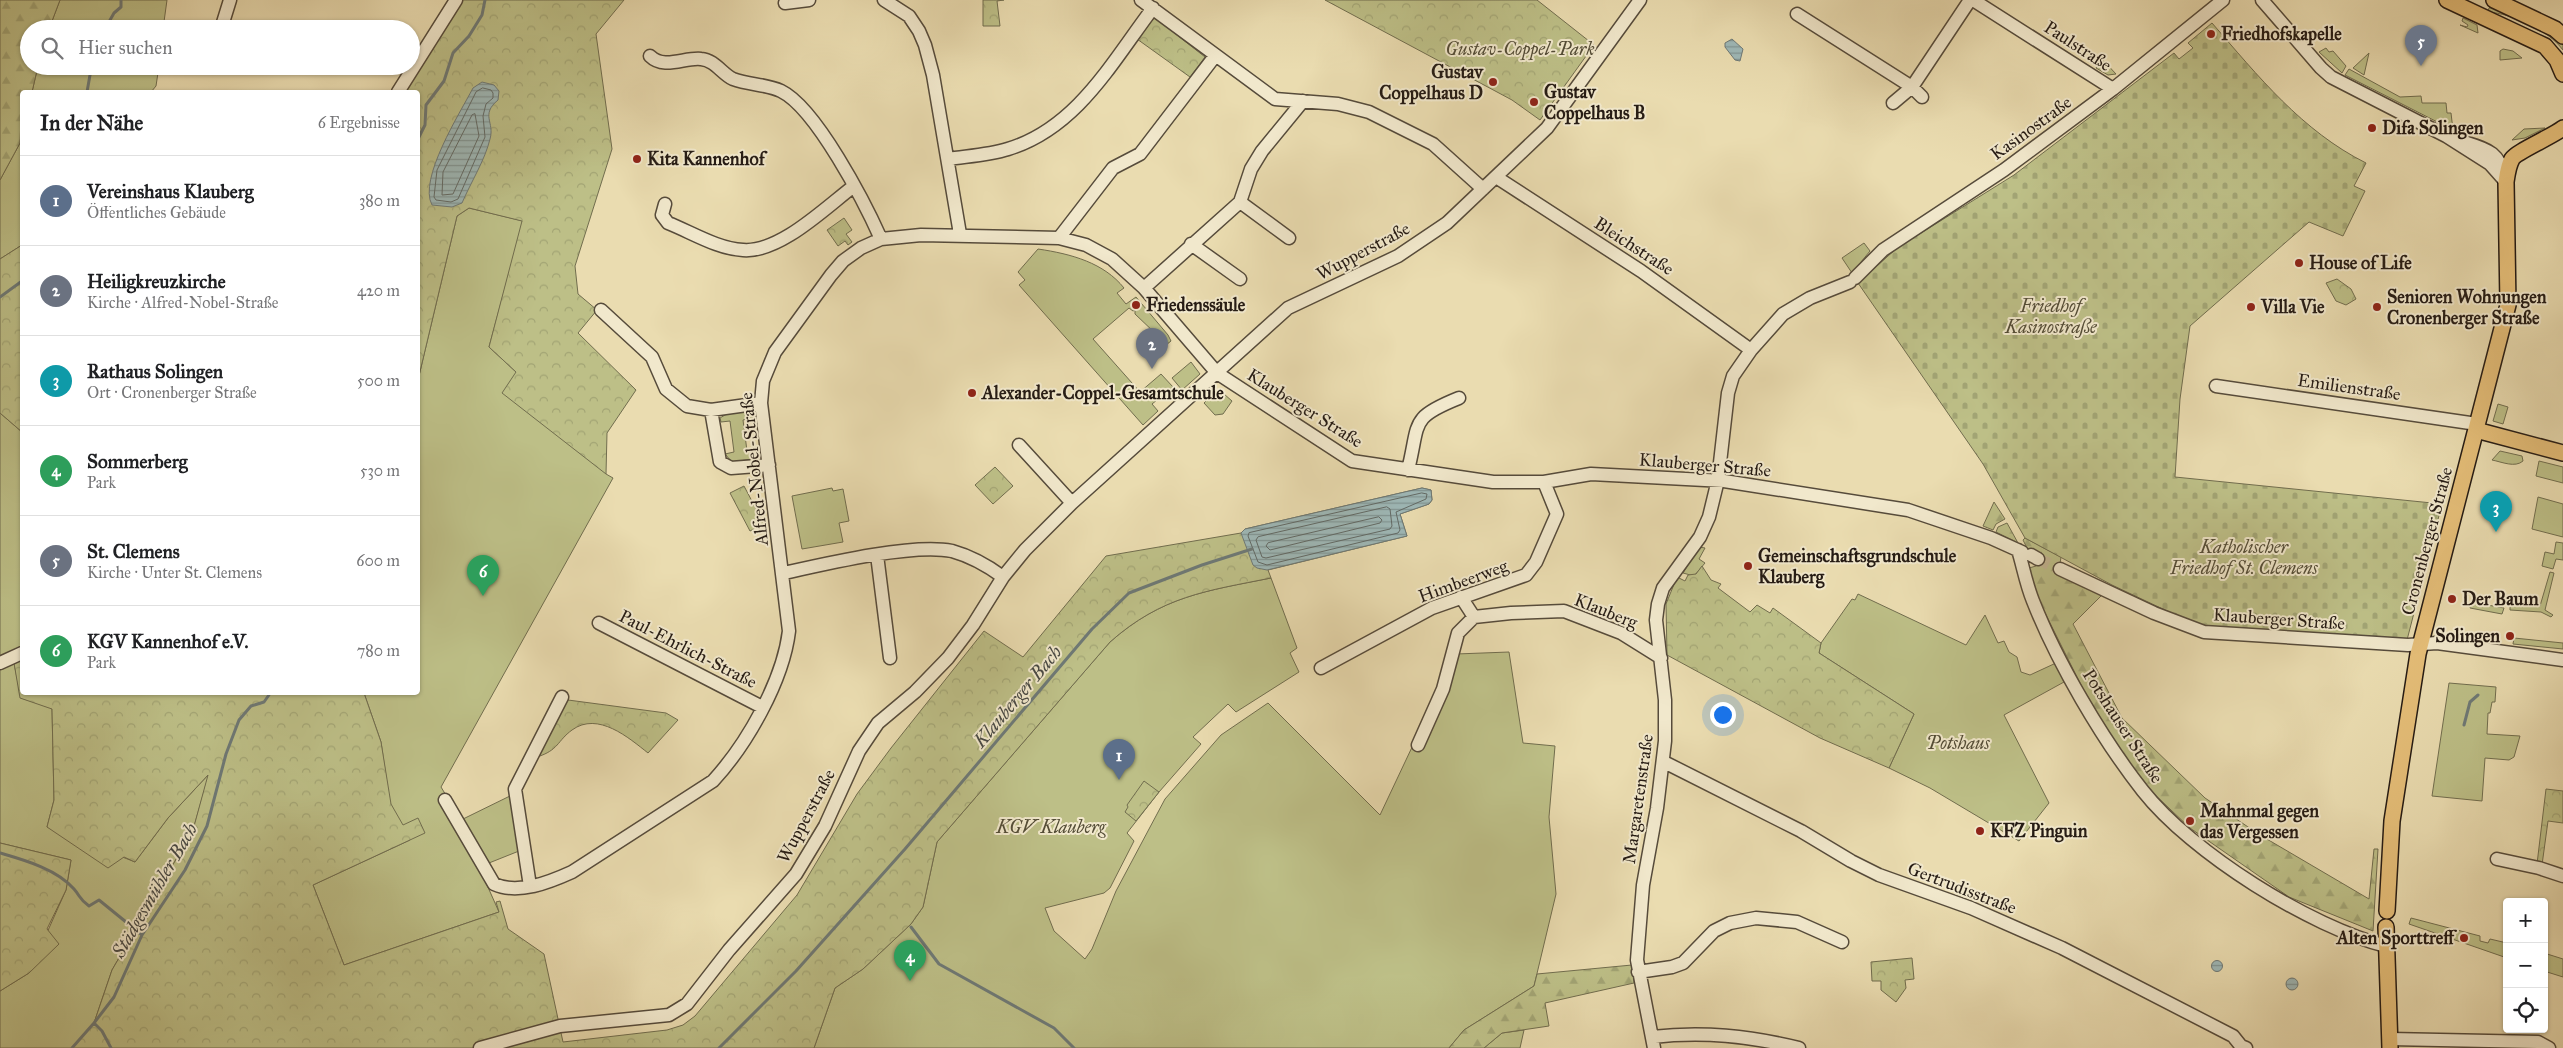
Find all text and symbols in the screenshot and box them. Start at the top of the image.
street label: Paulstraße [2040,16,2116,76]
search box [20,20,420,75]
place label: Friedhofskapelle [2221,23,2342,46]
pin: 5 [2405,25,2437,66]
marker: Friedhofskapelle [2205,28,2217,40]
icon: search [38,34,66,62]
text: Hier suchen [78,36,172,59]
park label: Gustav-Coppel-Park [1446,38,1594,61]
place label: Gustav Coppelhaus D [1379,61,1484,105]
marker: Gustav Coppelhaus D [1487,76,1499,88]
place label: Gustav Coppelhaus B [1544,81,1645,125]
street label: Kasinostraße [1986,91,2076,165]
marker: Gustav Coppelhaus B [1528,96,1540,108]
text: In der Nähe [40,110,143,136]
text: 6 Ergebnisse [318,113,400,132]
place label: Difa Solingen [2382,117,2484,140]
marker: Difa Solingen [2366,122,2378,134]
place label: Kita Kannenhof [647,148,768,170]
marker: Kita Kannenhof [631,153,643,165]
text: Vereinshaus Klauberg [87,180,254,203]
text: 1 [53,191,59,210]
text: 380 m [359,191,400,210]
text: Öffentliches Gebäude [87,203,226,222]
street label: Bleichstraße [1590,212,1678,280]
street label: Wupperstraße [1312,217,1414,285]
place label: House of Life [2309,252,2412,274]
marker: House of Life [2293,257,2305,269]
text: Heiligkreuzkirche [87,270,226,293]
text: 2 [52,281,60,300]
text: 420 m [357,281,400,300]
place label: Senioren Wohnungen Cronenberger Straße [2387,286,2547,330]
text: Kirche · Alfred-Nobel-Straße [87,293,278,312]
place label: Friedenssäule [1146,294,1246,316]
park label: Friedhof Kasinostraße [2004,295,2098,338]
place label: Villa Vie [2260,296,2325,318]
marker: Friedenssäule [1130,299,1142,311]
marker: Villa Vie [2245,301,2257,313]
marker: Senioren Wohnungen Cronenberger Straße [2371,301,2383,313]
pin: 2 [1136,328,1168,369]
text: Rathaus Solingen [87,360,223,383]
street label: Klauberger Straße [1243,364,1367,453]
street label: Emilienstraße [2296,369,2402,405]
text: 3 [53,371,59,390]
text: 500 m [357,371,400,390]
place label: Alexander-Coppel-Gesamtschule [981,382,1224,405]
text: Ort · Cronenberger Straße [87,383,257,402]
marker: Alexander-Coppel-Gesamtschule [966,387,978,399]
street label: Alfred-Nobel-Straße [735,391,773,548]
street label: Klauberger Straße [1638,448,1772,483]
text: Sommerberg [87,450,188,473]
text: 4 [52,461,60,480]
text: 530 m [360,461,400,480]
street label: Cronenberger Straße [2397,465,2458,618]
text: Park [87,473,116,492]
pin: 3 [2480,491,2512,532]
park label: Katholischer Friedhof St. Clemens [2169,536,2318,579]
text: St. Clemens [87,540,180,563]
place label: Gemeinschaftsgrundschule Klauberg [1758,545,1957,589]
text: 5 [52,551,60,570]
text: 600 m [356,551,400,570]
street label: Himbeerweg [1415,554,1512,608]
pin: 6 [467,555,499,596]
marker: Gemeinschaftsgrundschule Klauberg [1742,560,1754,572]
text: Kirche · Unter St. Clemens [87,563,262,582]
street label: Klauberg [1571,588,1641,635]
place label: Der Baum [2462,588,2539,610]
marker: Der Baum [2446,593,2458,605]
street label: Klauberger Straße [2212,603,2346,636]
street label: Paul-Ehrlich-Straße [615,605,761,693]
place label: Solingen [2435,625,2500,648]
text: KGV Kannenhof e.V. [87,630,249,653]
marker: Solingen [2504,630,2516,642]
text: 6 [52,641,60,660]
text: 780 m [357,641,400,660]
water label: Klauberger Bach [968,641,1067,753]
text: Park [87,653,116,672]
street label: Potshauser Straße [2078,665,2168,787]
your location [1710,702,1736,728]
park label: Potshaus [1926,732,1990,754]
street label: Margaretenstraße [1618,733,1659,865]
pin: 1 [1103,739,1135,780]
street label: Wupperstraße [772,765,840,867]
place label: Mahnmal gegen das Vergessen [2200,800,2319,844]
marker: Mahnmal gegen das Vergessen [2184,815,2196,827]
park label: KGV Klauberg [995,816,1107,838]
water label: Städgesmühler Bach [106,819,202,963]
place label: KFZ Pinguin [1990,820,2088,843]
marker: KFZ Pinguin [1974,825,1986,837]
street label: Gertrudisstraße [1904,857,2020,919]
map controls [2503,898,2548,1033]
button: + [2503,898,2548,943]
place label: Alten Sporttreff [2336,927,2457,950]
marker: Alten Sporttreff [2458,932,2470,944]
pin: 4 [894,940,926,981]
button: − [2503,943,2548,988]
button: locate [2503,988,2548,1033]

